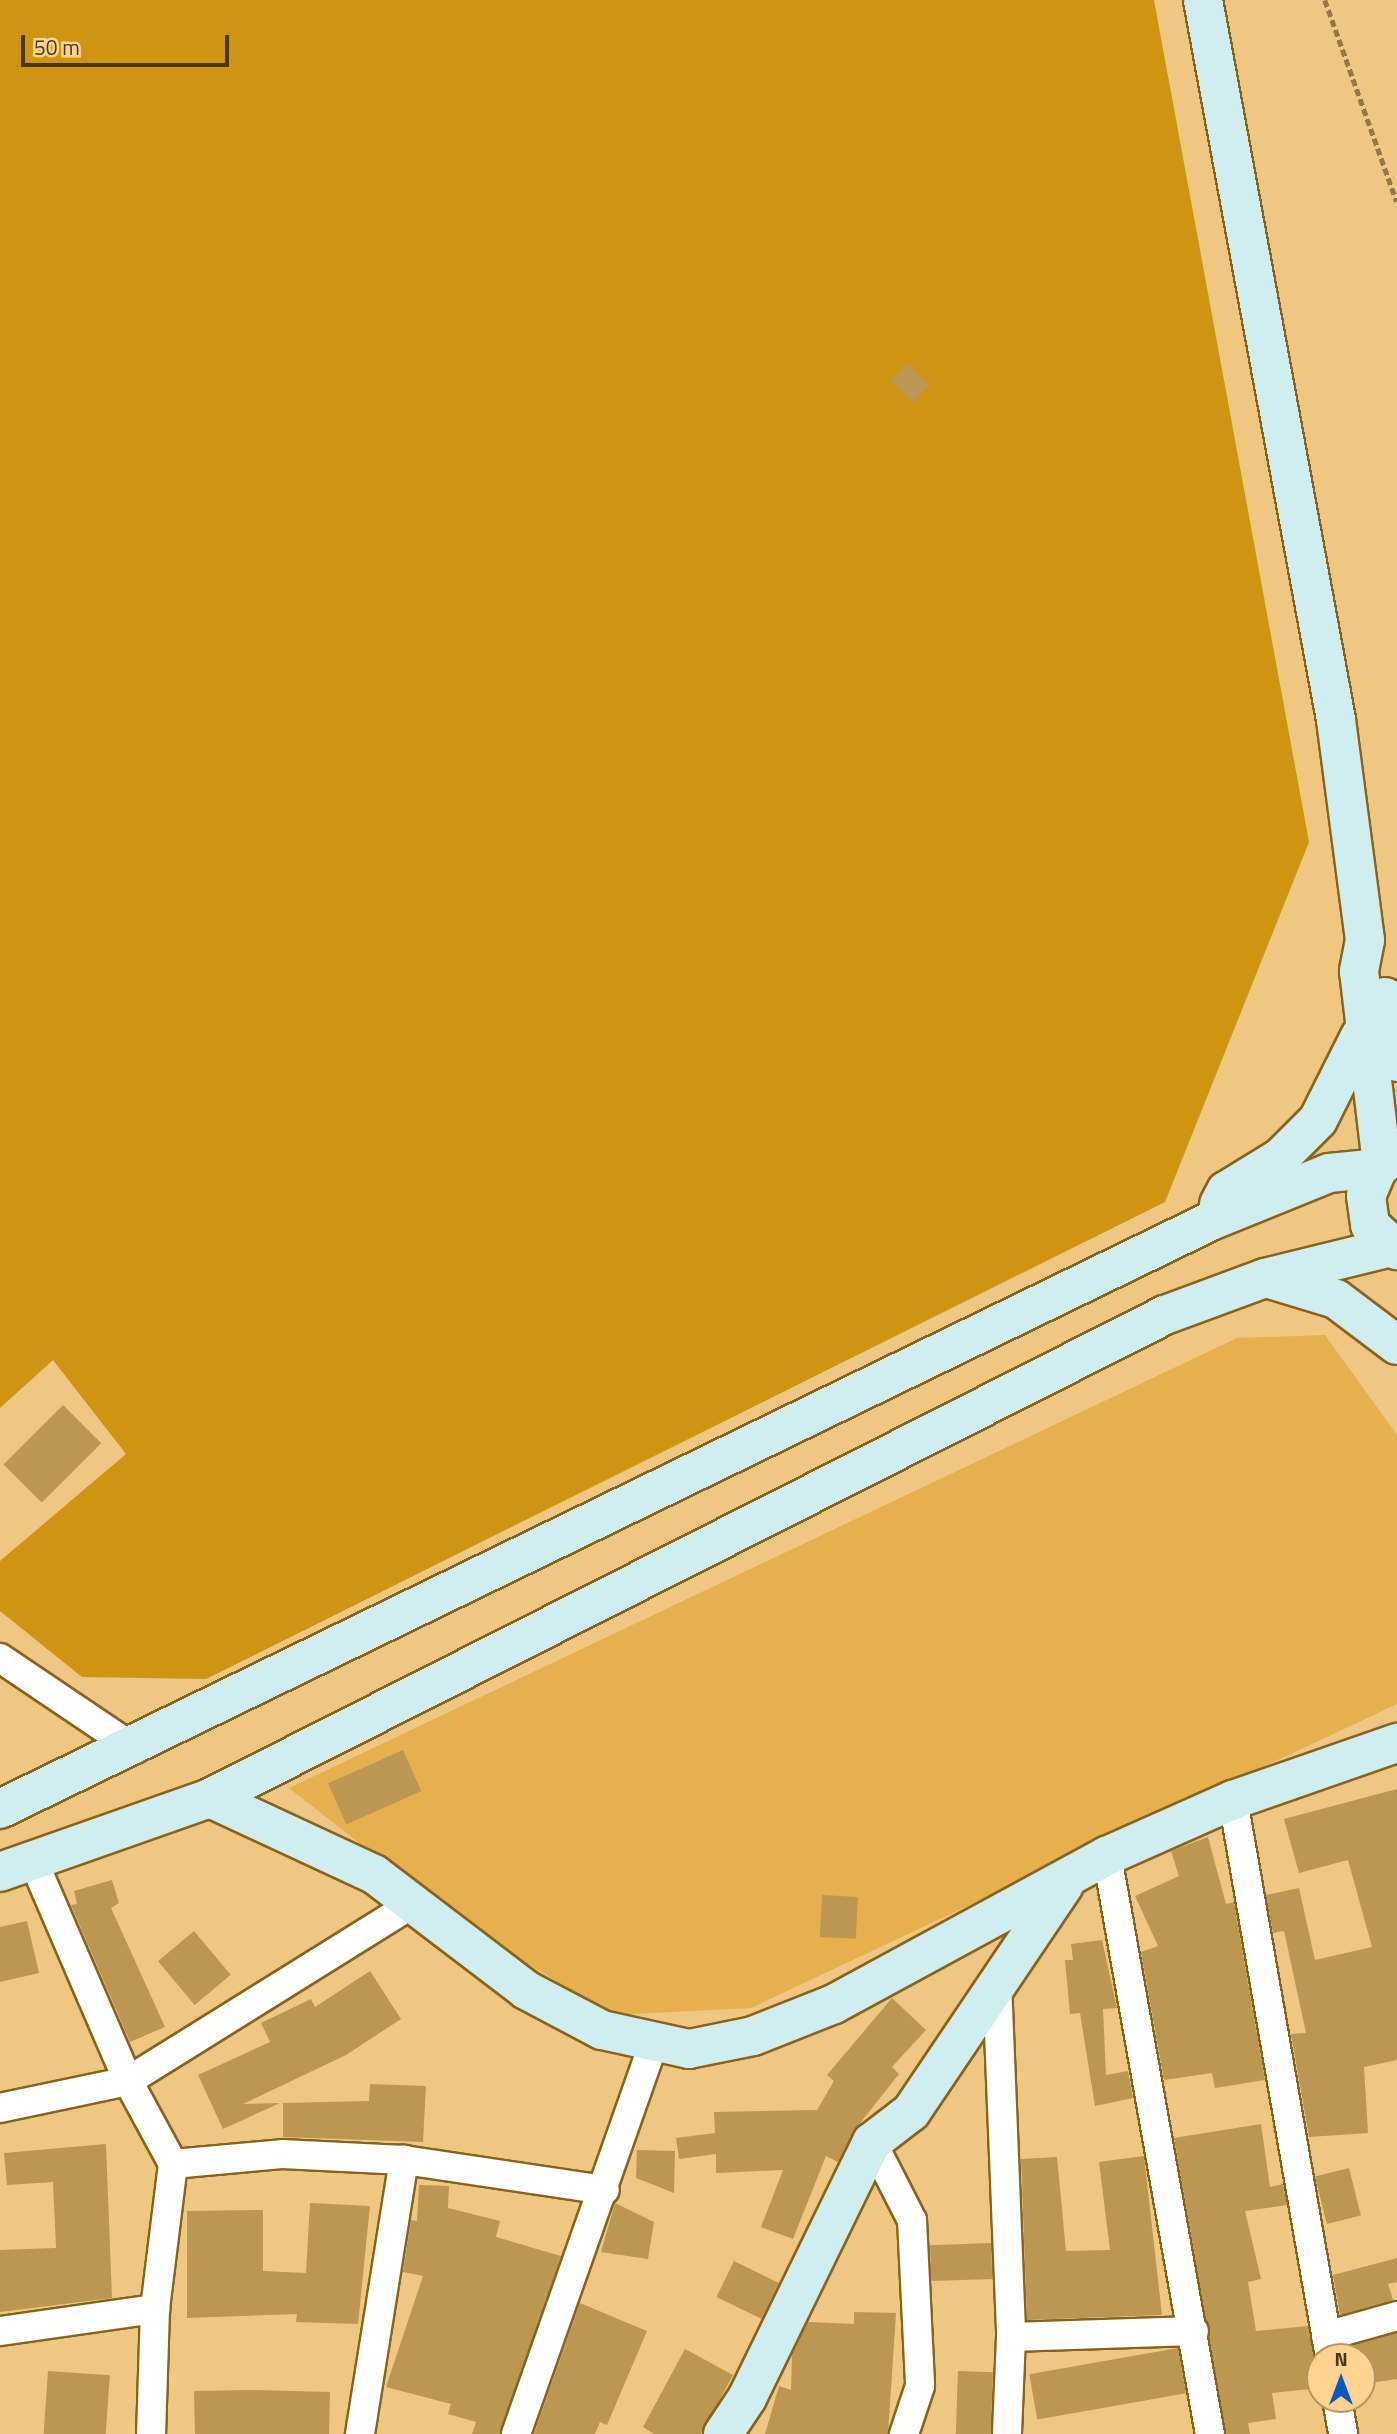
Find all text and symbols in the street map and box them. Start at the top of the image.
scale bar [24,21,233,65]
text: 50 m [34,31,80,63]
north arrow [1306,2343,1376,2413]
text: N [1334,2344,1348,2373]

